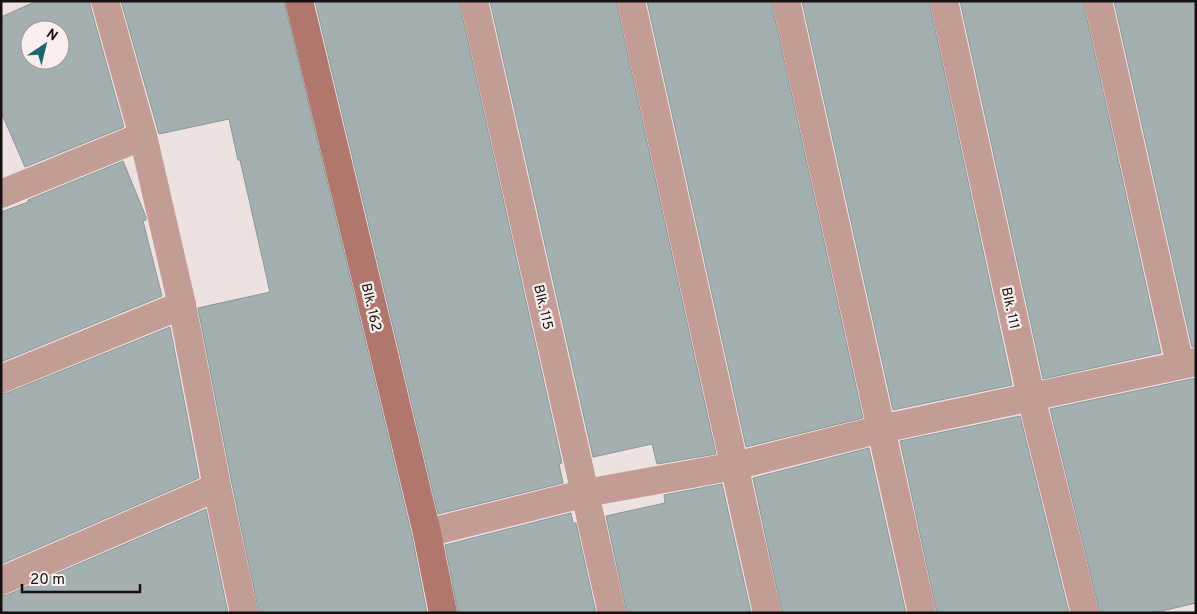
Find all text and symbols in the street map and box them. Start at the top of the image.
north arrow [20,20,70,70]
text: N [43,26,61,45]
street label: Blk. 162 [357,282,384,333]
street label: Blk. 115 [529,283,556,332]
street label: Blk. 111 [997,286,1022,331]
scale bar [22,562,140,594]
text: 20 m [30,571,65,590]

